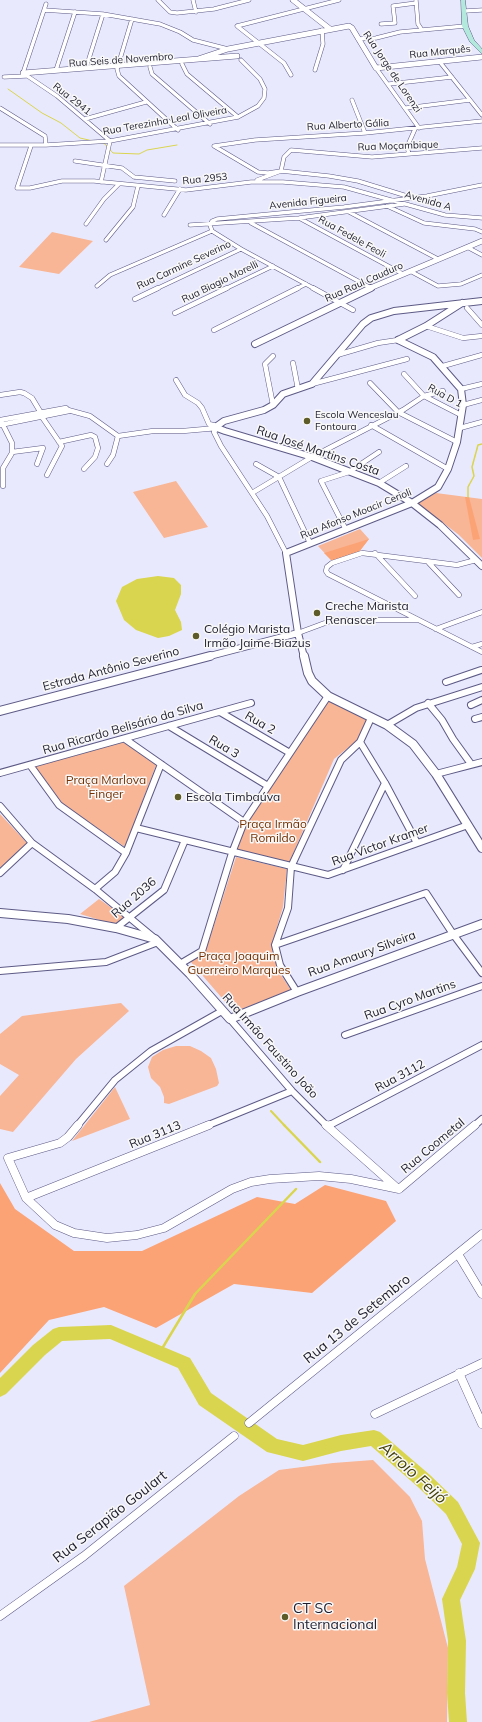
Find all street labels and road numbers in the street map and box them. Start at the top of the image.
street label: Rua Jorge de Lorenzi [360,29,424,115]
street label: Rua Marquês [409,43,471,61]
street label: Rua Seis de Novembro [68,50,174,70]
street label: Rua 2941 [50,80,94,118]
street label: Rua Terezinha Leal Oliveira [102,104,228,138]
street label: Rua Alberto Gália [307,117,389,133]
street label: Rua Moçambique [357,139,439,153]
street label: Rua 2953 [182,171,228,187]
street label: Avenida A [403,189,453,213]
street label: Avenida Figueira [269,192,347,212]
street label: Rua Fedele Feoli [316,213,388,261]
street label: Rua Carmine Severino [135,238,233,292]
street label: Rua Biagio Morelli [180,258,260,306]
street label: Rua Raul Cauduro [323,259,405,305]
street label: Rua D 1 [426,382,464,410]
street label: Rua José Martins Costa [255,423,381,479]
street label: Rua Afonso Moacir Cerioli [299,486,413,542]
street label: Estrada Antônio Severino [41,644,181,694]
street label: Rua Ricardo Belisário da Silva [41,698,205,758]
street label: Rua 2 [242,709,278,737]
street label: Rua 3 [206,732,242,762]
street label: Rua Victor Kramer [330,821,430,869]
street label: Rua 2036 [109,875,159,921]
street label: Rua Amaury Silveira [306,928,418,980]
street label: Rua Cyro Martins [362,977,458,1023]
street label: Rua Irmão Faustino João [219,991,321,1101]
street label: Rua 3112 [373,1057,427,1095]
street label: Rua Coometal [398,1115,468,1177]
street label: Rua 3113 [127,1118,183,1152]
street label: Rua 13 de Setembro [300,1271,414,1367]
street label: Rua Serapião Goulart [50,1467,170,1567]

